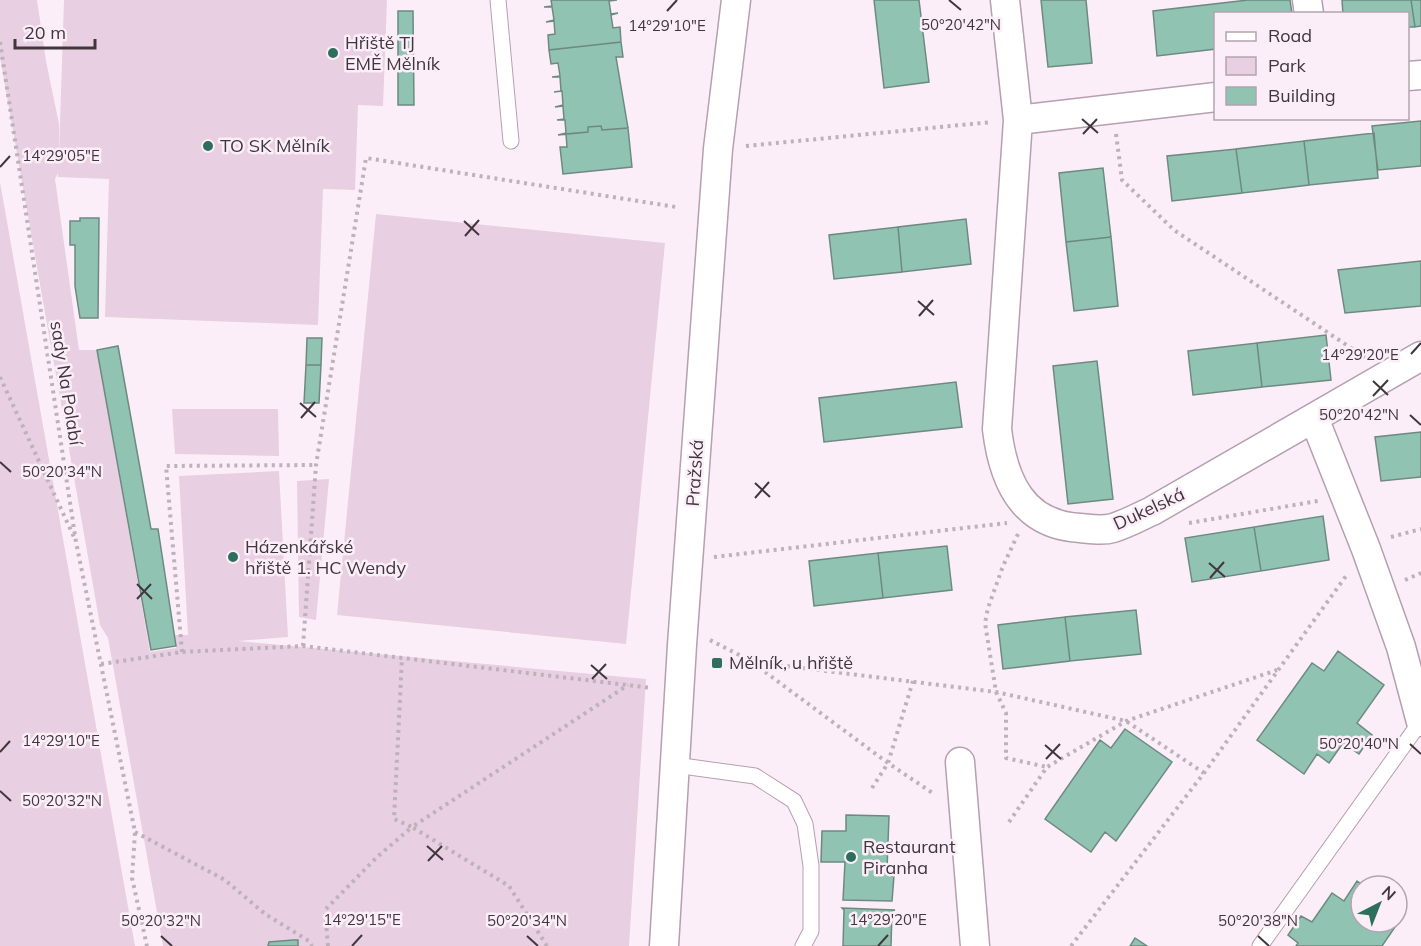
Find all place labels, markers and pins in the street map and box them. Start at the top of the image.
place label: Hřiště TJ EMĚ Mělník [345,31,441,75]
marker: Hřiště TJ EMĚ Mělník [326,46,340,60]
place label: TO SK Mělník [220,134,331,157]
marker: TO SK Mělník [201,139,215,153]
place label: Házenkářské hřiště 1. HC Wendy [245,535,406,579]
marker: Házenkářské hřiště 1. HC Wendy [226,550,240,564]
place label: Mělník, u hřiště [729,651,853,674]
marker: Mělník, u hřiště [710,656,724,670]
place label: Restaurant Piranha [863,835,955,879]
marker: Restaurant Piranha [844,850,858,864]

